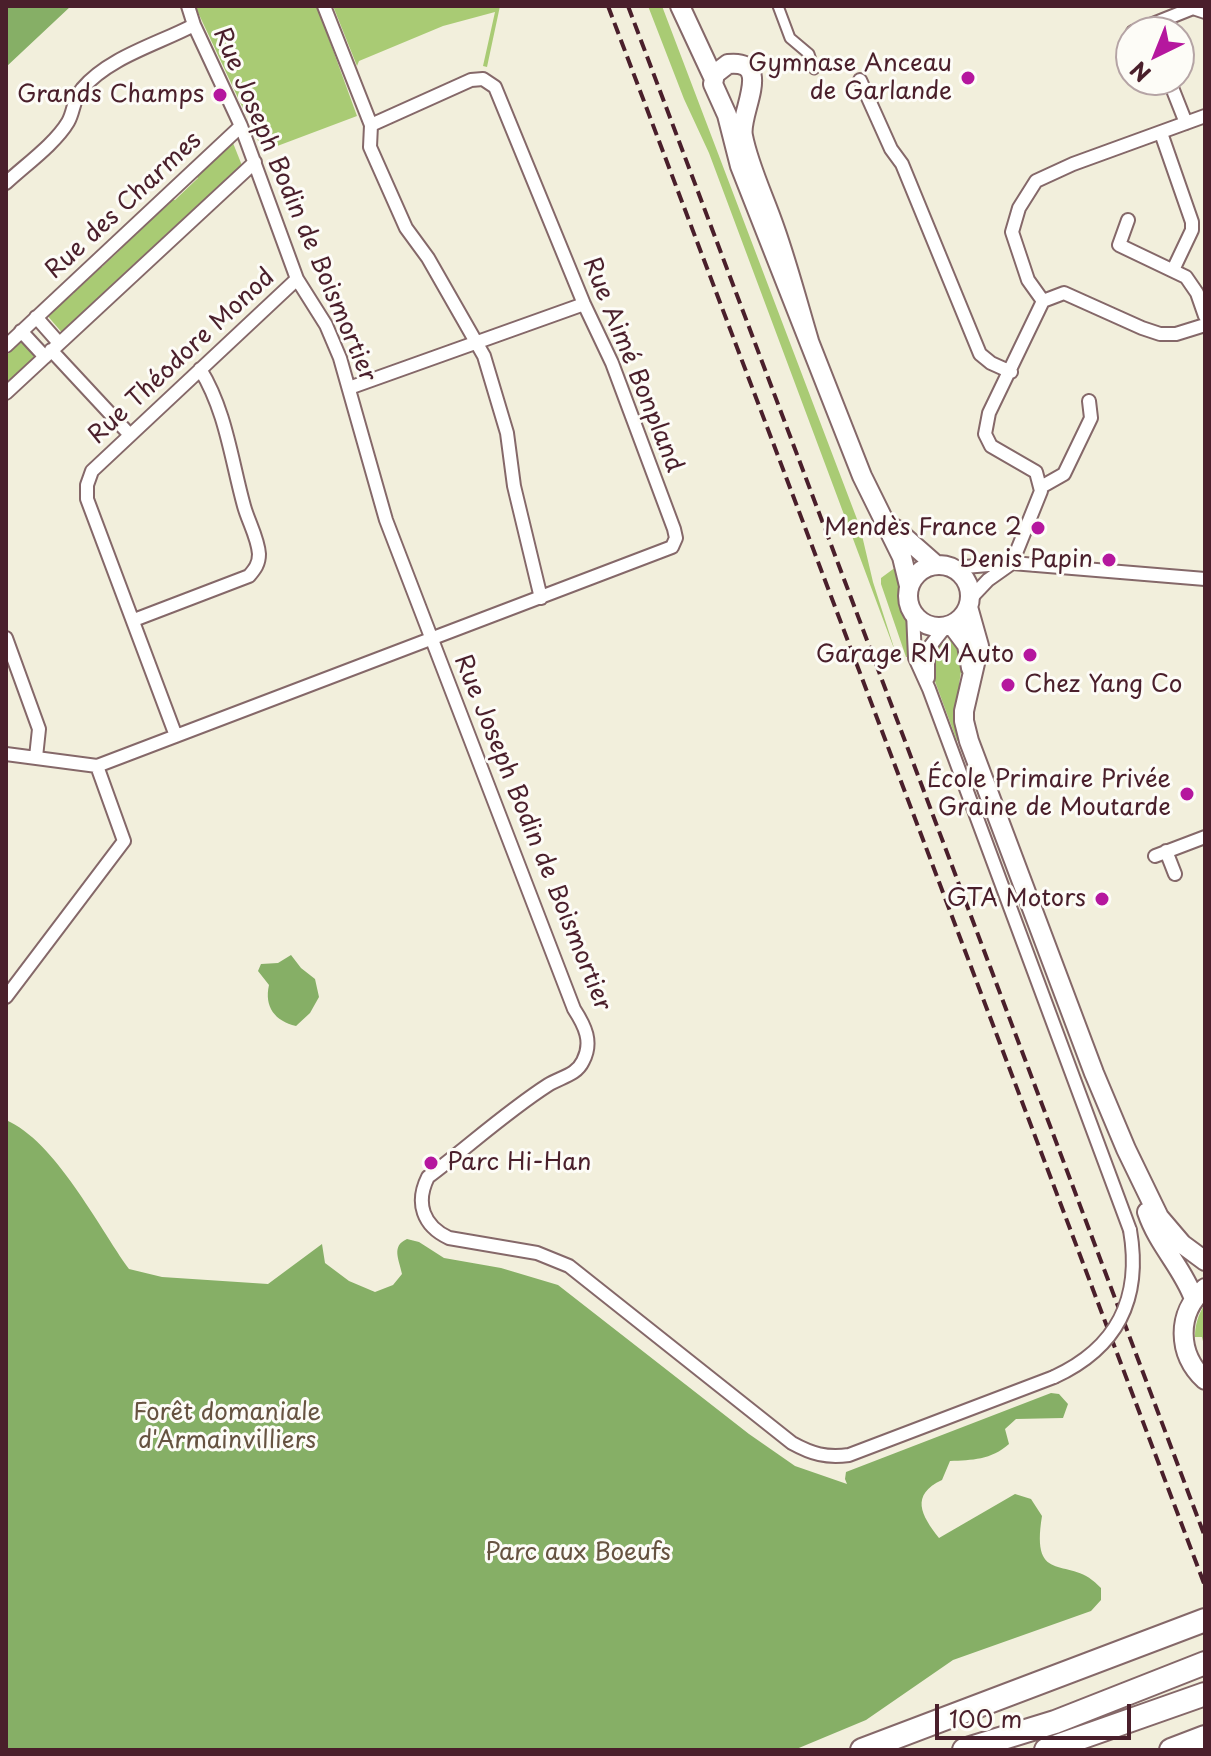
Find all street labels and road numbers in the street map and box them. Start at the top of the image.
street label: Rue Joseph Bodin de Boismortier [206,24,382,386]
street label: Rue des Charmes [40,127,208,285]
street label: Rue Aimé Bonpland [576,253,688,477]
street label: Rue Théodore Monod [83,263,281,451]
street label: Rue Joseph Bodin de Boismortier [447,651,617,1015]

